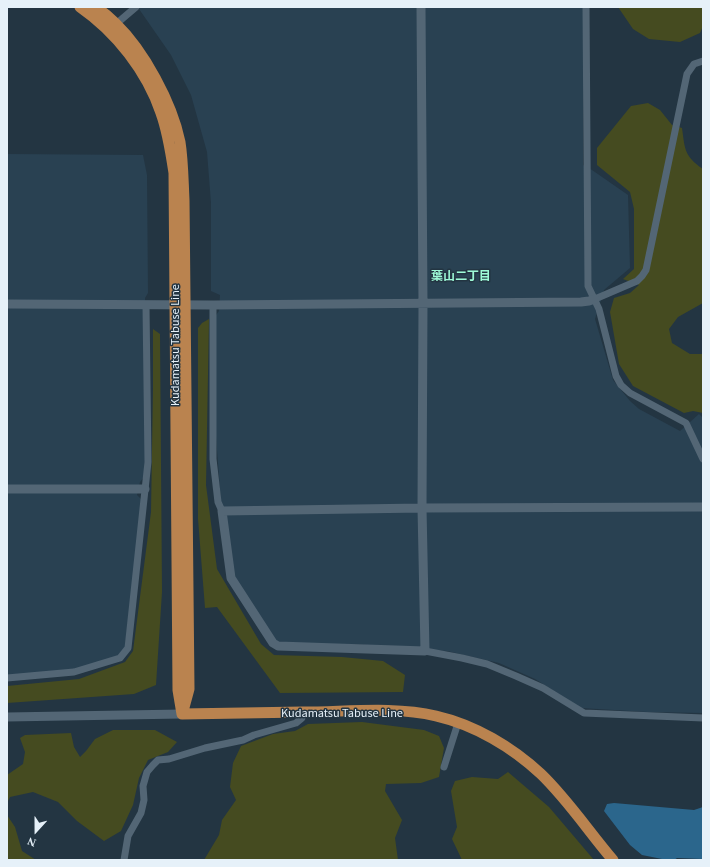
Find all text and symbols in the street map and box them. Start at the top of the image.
district label: 葉山二丁目 [431,268,491,282]
street label: Kudamatsu Tabuse Line [168,284,182,406]
street label: Kudamatsu Tabuse Line [281,706,403,720]
north arrow [16,811,56,851]
text: N [26,835,38,849]

